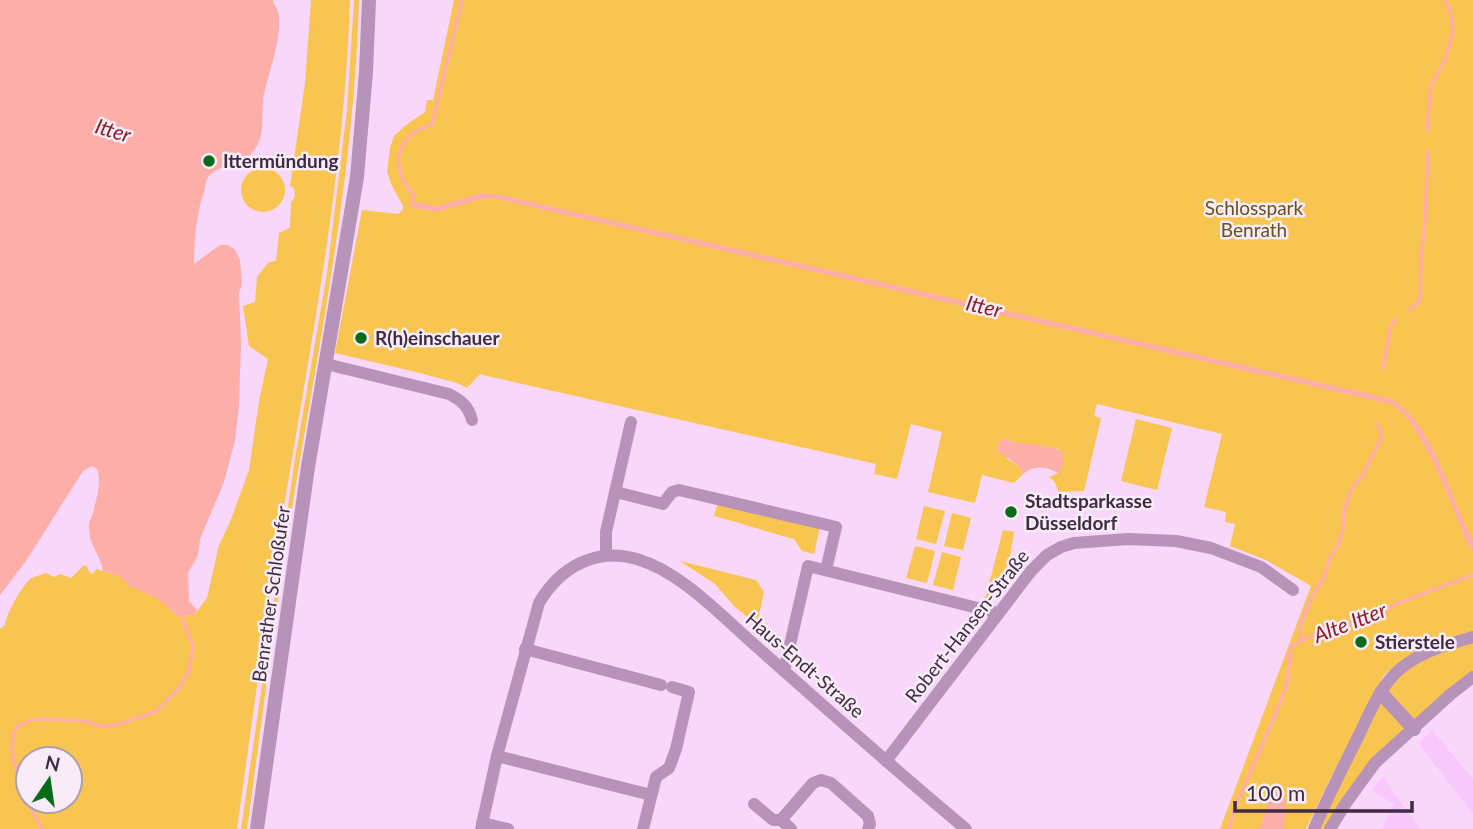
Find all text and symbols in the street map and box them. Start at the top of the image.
water label: Itter [93,112,135,147]
place label: Ittermündung [223,149,338,172]
marker: Ittermündung [201,153,217,169]
park label: Schlosspark Benrath [1205,196,1303,241]
water label: Itter [964,289,1006,322]
place label: R(h)einschauer [375,326,500,349]
marker: R(h)einschauer [353,330,369,346]
place label: Stadtsparkasse Düsseldorf [1025,489,1152,534]
street label: Benrather Schloßufer [247,504,294,684]
marker: Stadtsparkasse Düsseldorf [1003,504,1019,520]
street label: Robert-Hansen-Straße [900,545,1033,707]
water label: Alte Itter [1308,596,1390,647]
street label: Haus-Endt-Straße [741,607,869,722]
place label: Stierstele [1375,630,1455,653]
marker: Stierstele [1353,634,1369,650]
north arrow [14,745,84,815]
text: N [43,750,63,776]
scale bar [1235,770,1412,814]
text: 100 m [1246,780,1305,805]

